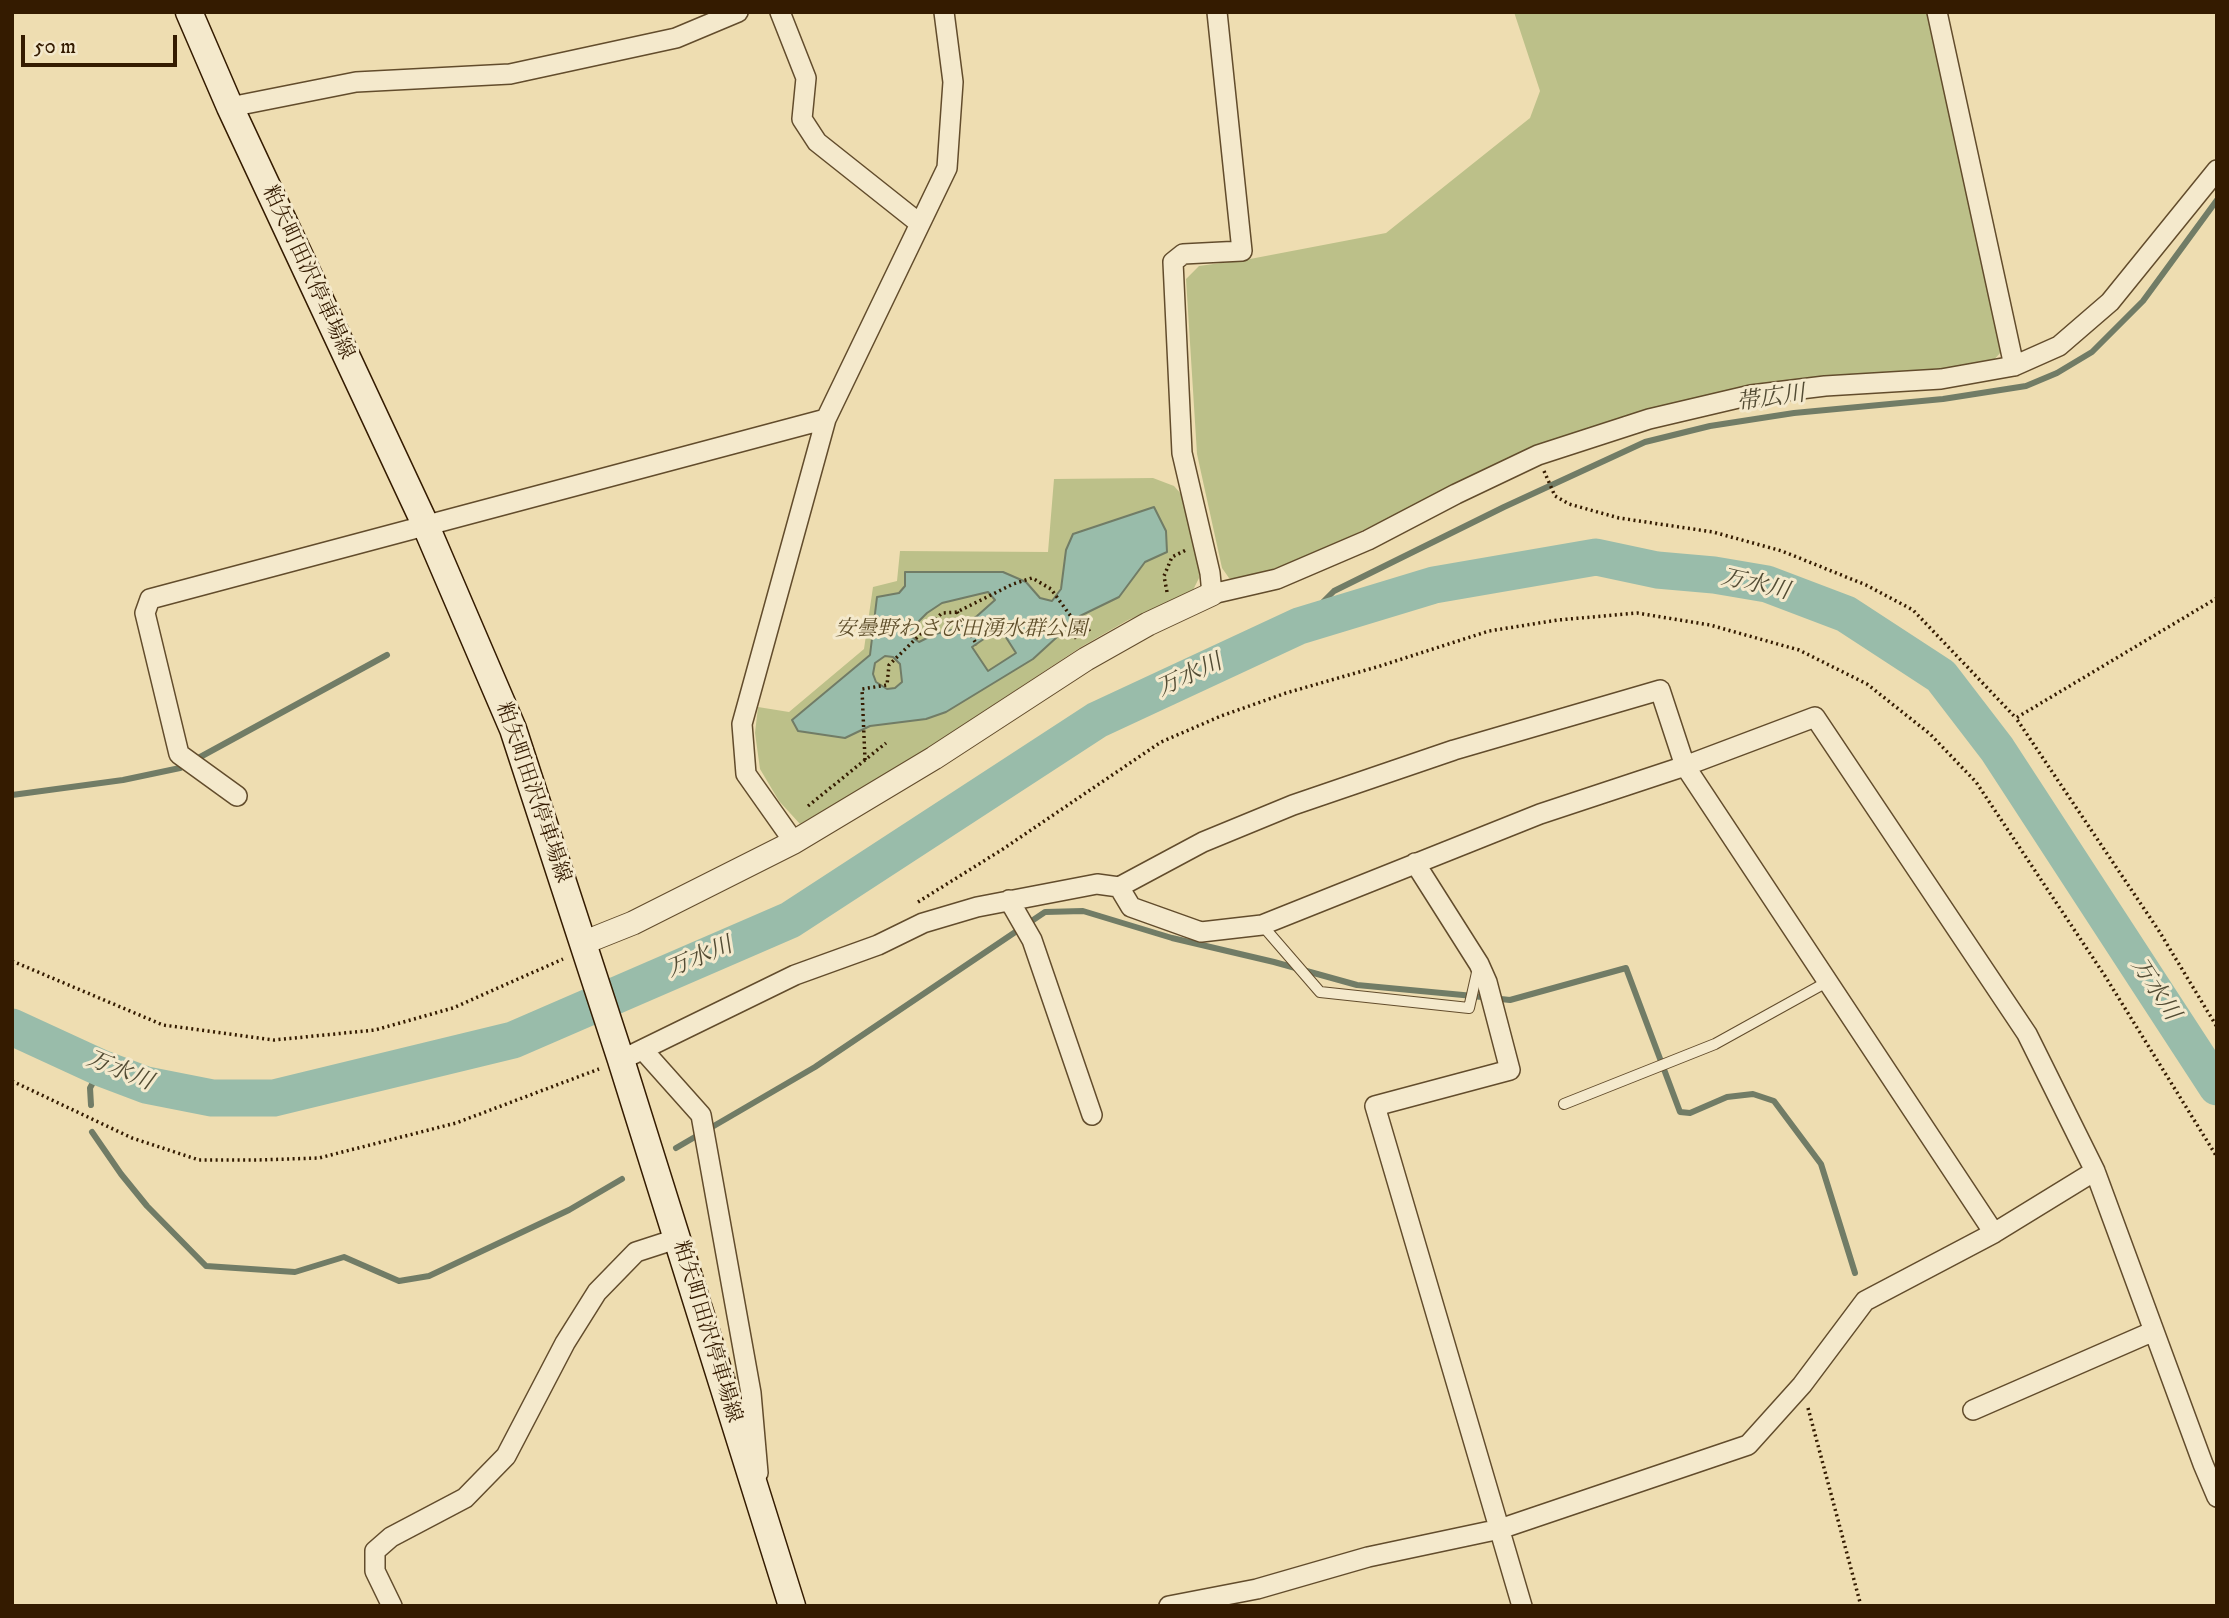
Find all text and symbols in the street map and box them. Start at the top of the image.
scale bar [24,21,180,65]
text: 50 m [34,34,76,60]
street label: 粕矢町田沢停車場線 [256,182,358,364]
water label: 帯広川 [1735,382,1807,418]
water label: 万水川 [1718,565,1792,607]
park label: 安曇野わさび田湧水群公園 [835,618,1087,644]
water label: 万水川 [1153,650,1227,704]
street label: 粕矢町田沢停車場線 [489,700,575,886]
water label: 万水川 [663,933,737,985]
water label: 万水川 [2124,954,2184,1026]
water label: 万水川 [82,1046,156,1098]
street label: 粕矢町田沢停車場線 [666,1238,746,1426]

